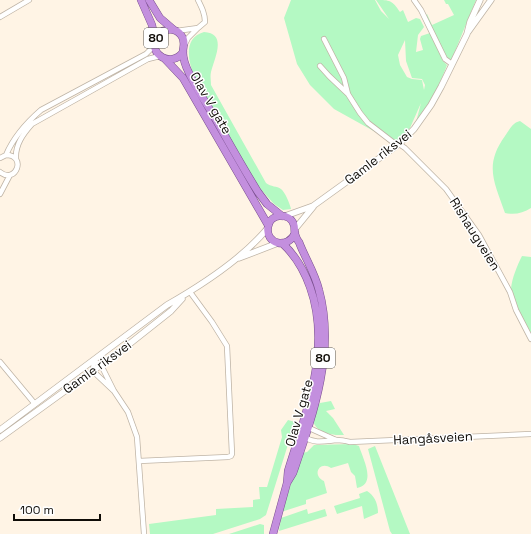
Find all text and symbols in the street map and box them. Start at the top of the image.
road number: 80 [144,28,168,48]
street label: Olav V gate [186,69,236,137]
street label: Gamle riksvei [341,125,415,189]
street label: Rishaugveien [446,194,504,274]
street label: Gamle riksvei [59,336,135,398]
road number: 80 [311,348,335,368]
street label: Olav V gate [281,377,317,449]
street label: Hangåsveien [393,427,473,449]
scale bar [14,496,100,522]
text: 100 m [20,502,54,518]

